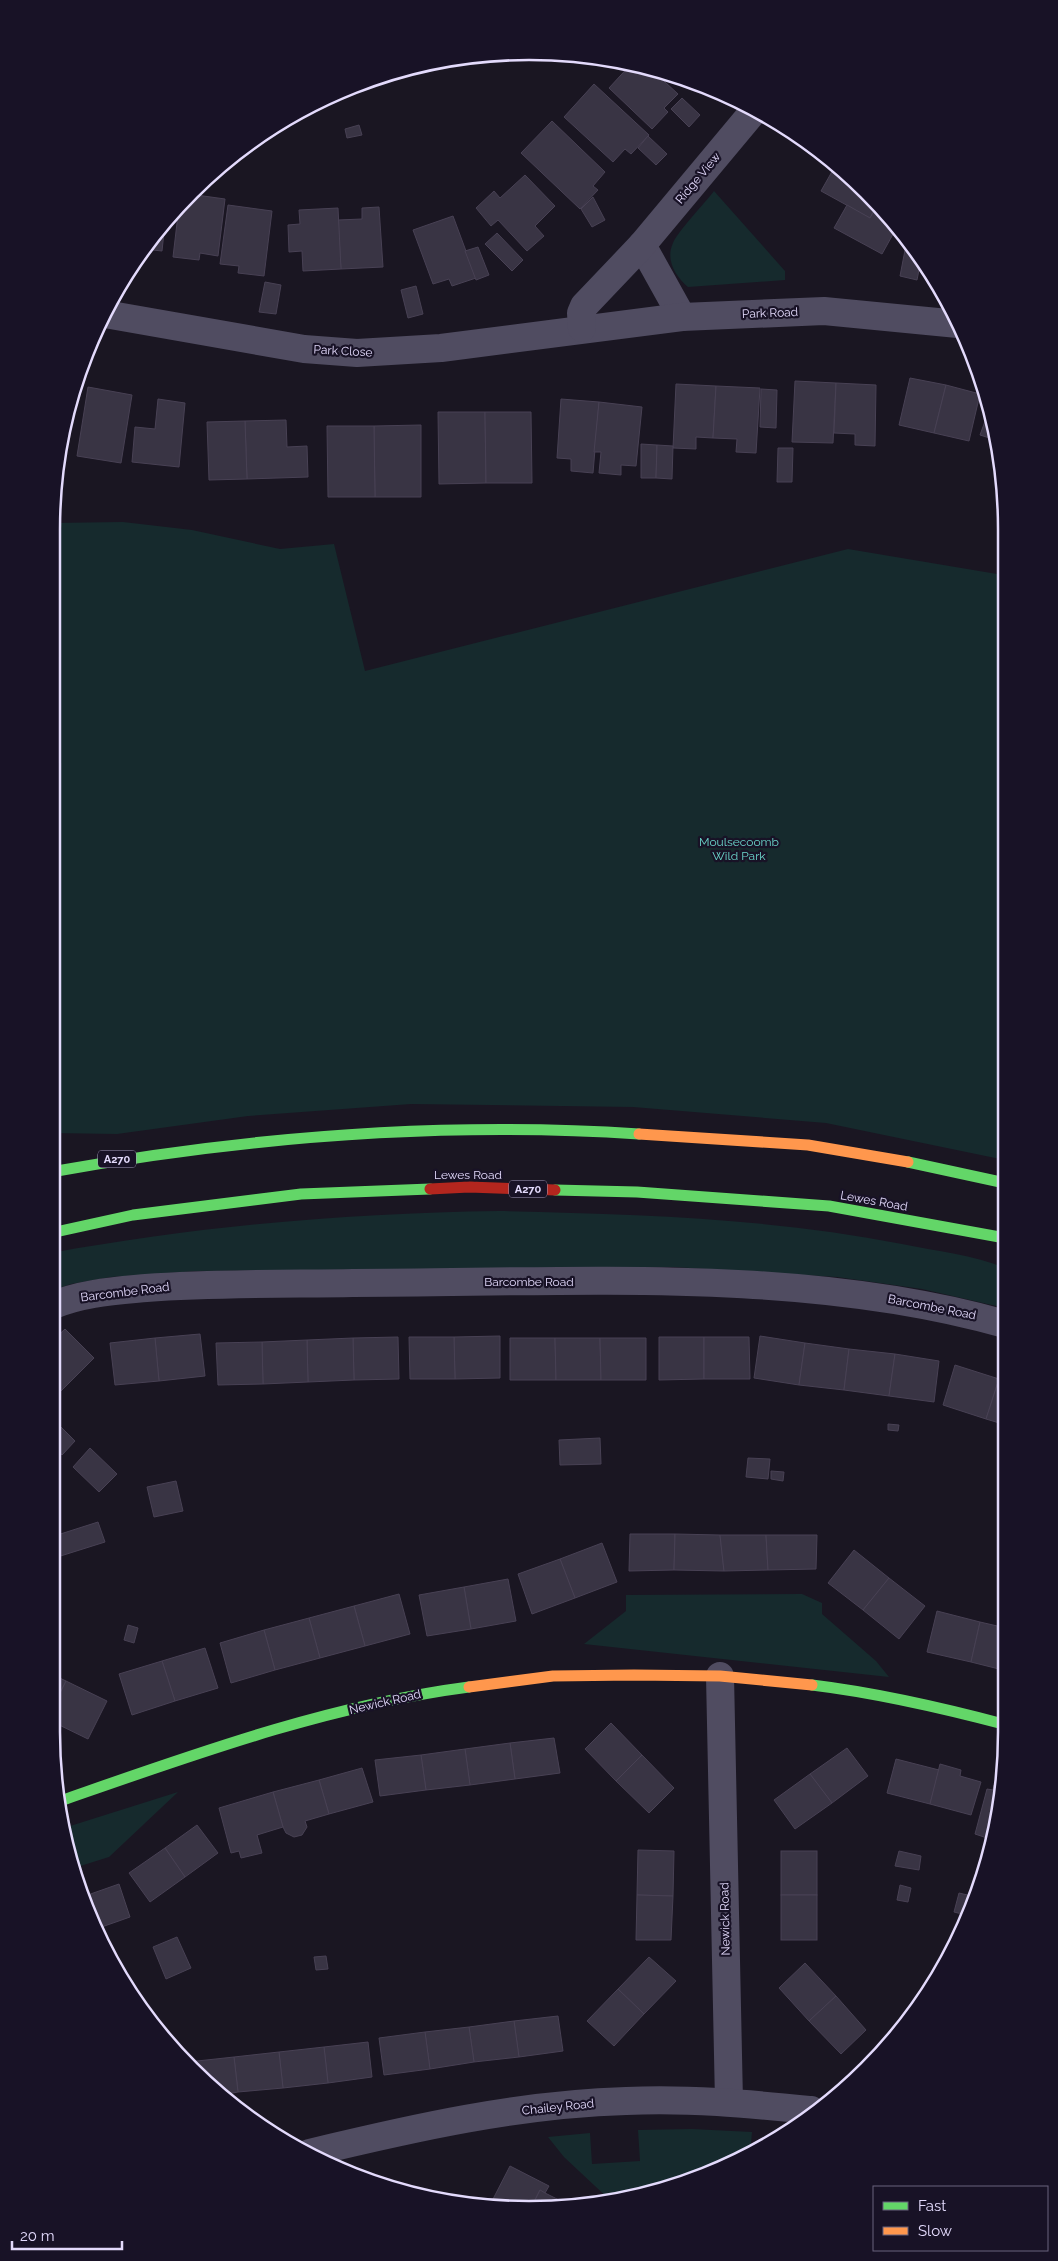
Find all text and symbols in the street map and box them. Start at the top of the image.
street label: Ridge View [673,149,724,206]
street label: Park Road [742,305,798,321]
street label: Park Close [313,342,373,360]
park label: Moulsecoomb Wild Park [699,835,779,863]
road number: A270 [98,1150,136,1168]
street label: Lewes Road [434,1168,502,1182]
road number: A270 [509,1180,547,1198]
street label: Lewes Road [839,1188,909,1214]
street label: Barcombe Road [484,1275,574,1289]
street label: Barcombe Road [80,1280,170,1304]
street label: Barcombe Road [887,1292,977,1322]
street label: Newick Road [348,1687,422,1717]
street label: Newick Road [717,1882,733,1956]
street label: Chailey Road [521,2096,595,2118]
legend [873,2186,1048,2251]
text: Fast [918,2197,946,2215]
scale bar [12,2218,122,2250]
text: Slow [918,2222,952,2240]
text: 20 m [20,2227,55,2245]

